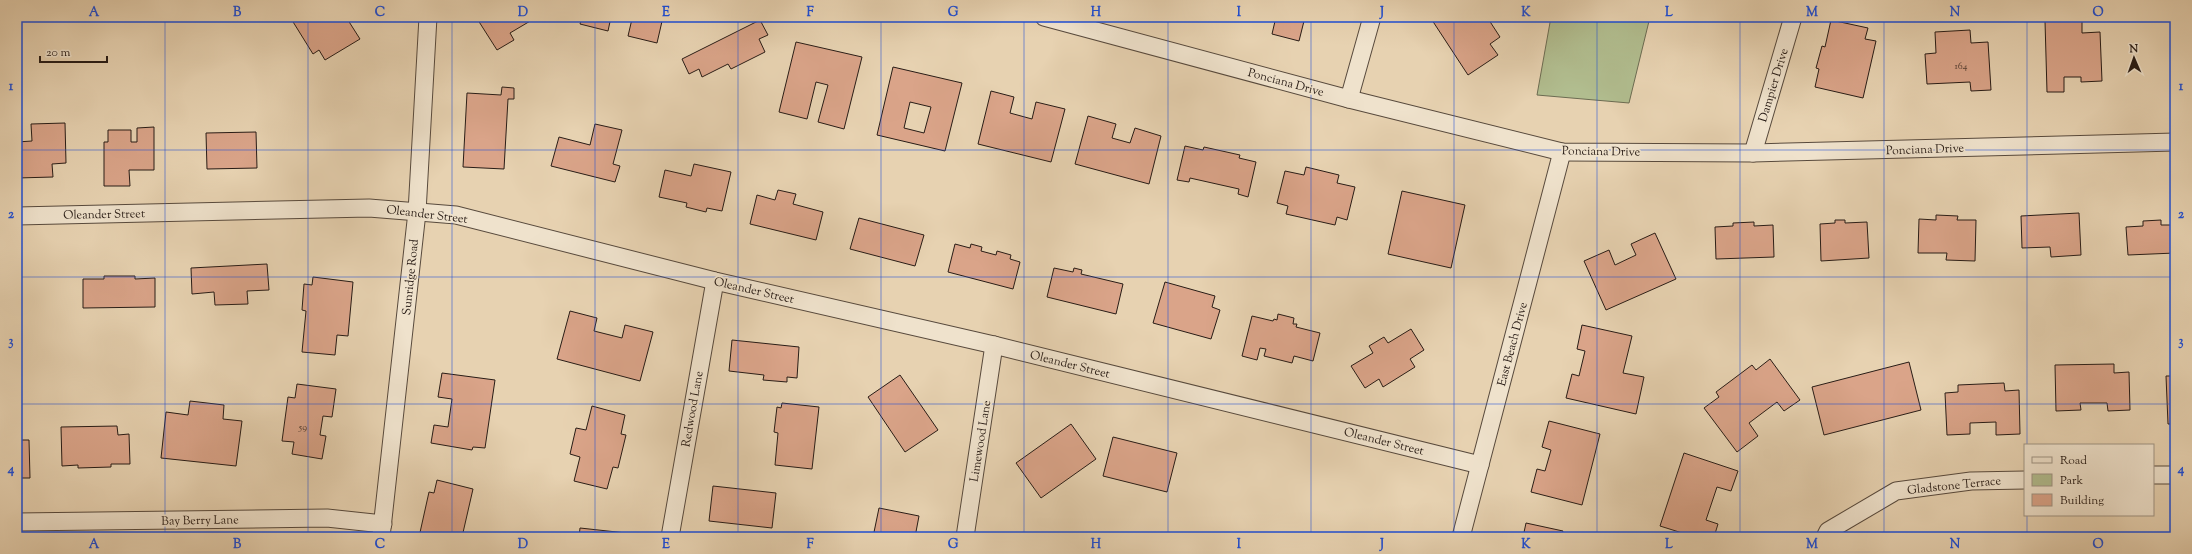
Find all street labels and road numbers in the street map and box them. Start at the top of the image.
street label: Dampier Drive [1754,46,1794,124]
street label: Ponciana Drive [1246,64,1326,102]
street label: Ponciana Drive [1886,140,1965,160]
street label: Ponciana Drive [1562,142,1641,162]
street label: Oleander Street [385,201,469,229]
street label: Oleander Street [63,205,145,225]
street label: Sunridge Road [398,238,424,316]
street label: Oleander Street [712,273,796,309]
street label: East Beach Drive [1493,300,1533,388]
street label: Oleander Street [1028,346,1112,384]
street label: Redwood Lane [677,369,709,449]
street label: Limewood Lane [966,399,996,483]
street label: Oleander Street [1342,423,1426,461]
street label: Gladstone Terrace [1906,472,2002,500]
street label: Bay Berry Lane [161,511,239,531]

